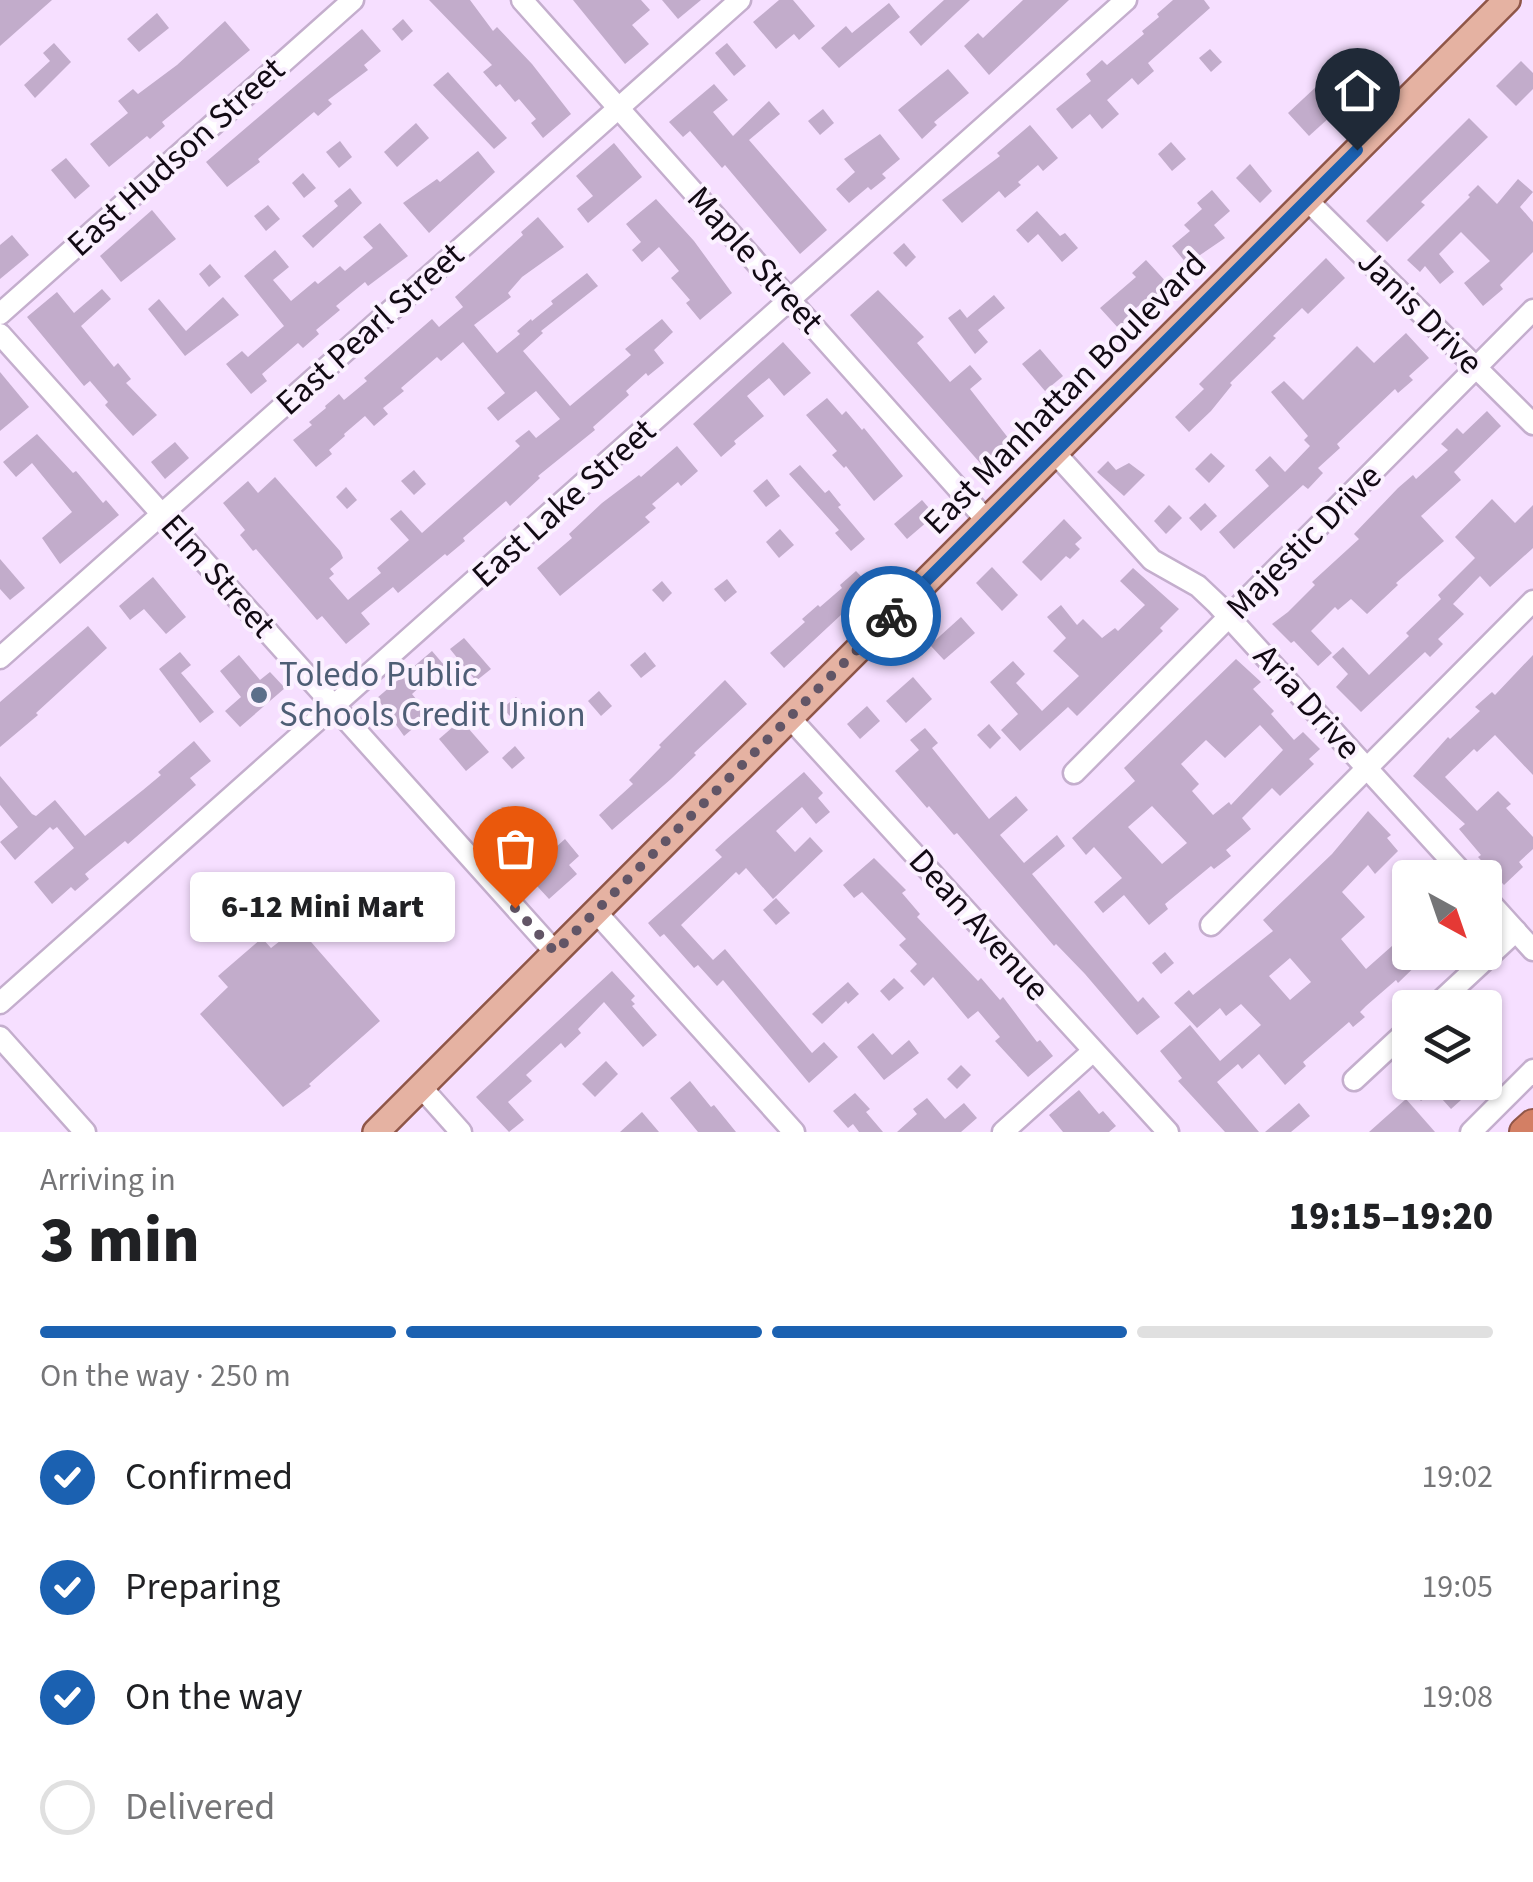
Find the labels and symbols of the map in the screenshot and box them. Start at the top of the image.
street label: East Hudson Street [56,45,296,268]
pin [1315,48,1400,151]
street label: Maple Street [675,175,835,345]
street label: East Pearl Street [265,231,475,427]
street label: Janis Drive [1346,238,1494,386]
street label: East Manhattan Boulevard [912,240,1218,546]
street label: East Lake Street [461,407,667,599]
street label: Majestic Drive [1215,453,1393,631]
street label: Elm Street [149,503,287,649]
courier [841,566,941,666]
street label: Aria Drive [1241,633,1373,771]
place label: Toledo Public Schools Credit Union [279,650,586,740]
marker: Toledo Public Schools Credit Union [248,684,270,706]
pin [473,806,558,909]
street label: Dean Avenue [897,838,1061,1012]
north arrow [1392,860,1502,970]
callout: 6-12 Mini Mart [190,873,455,943]

